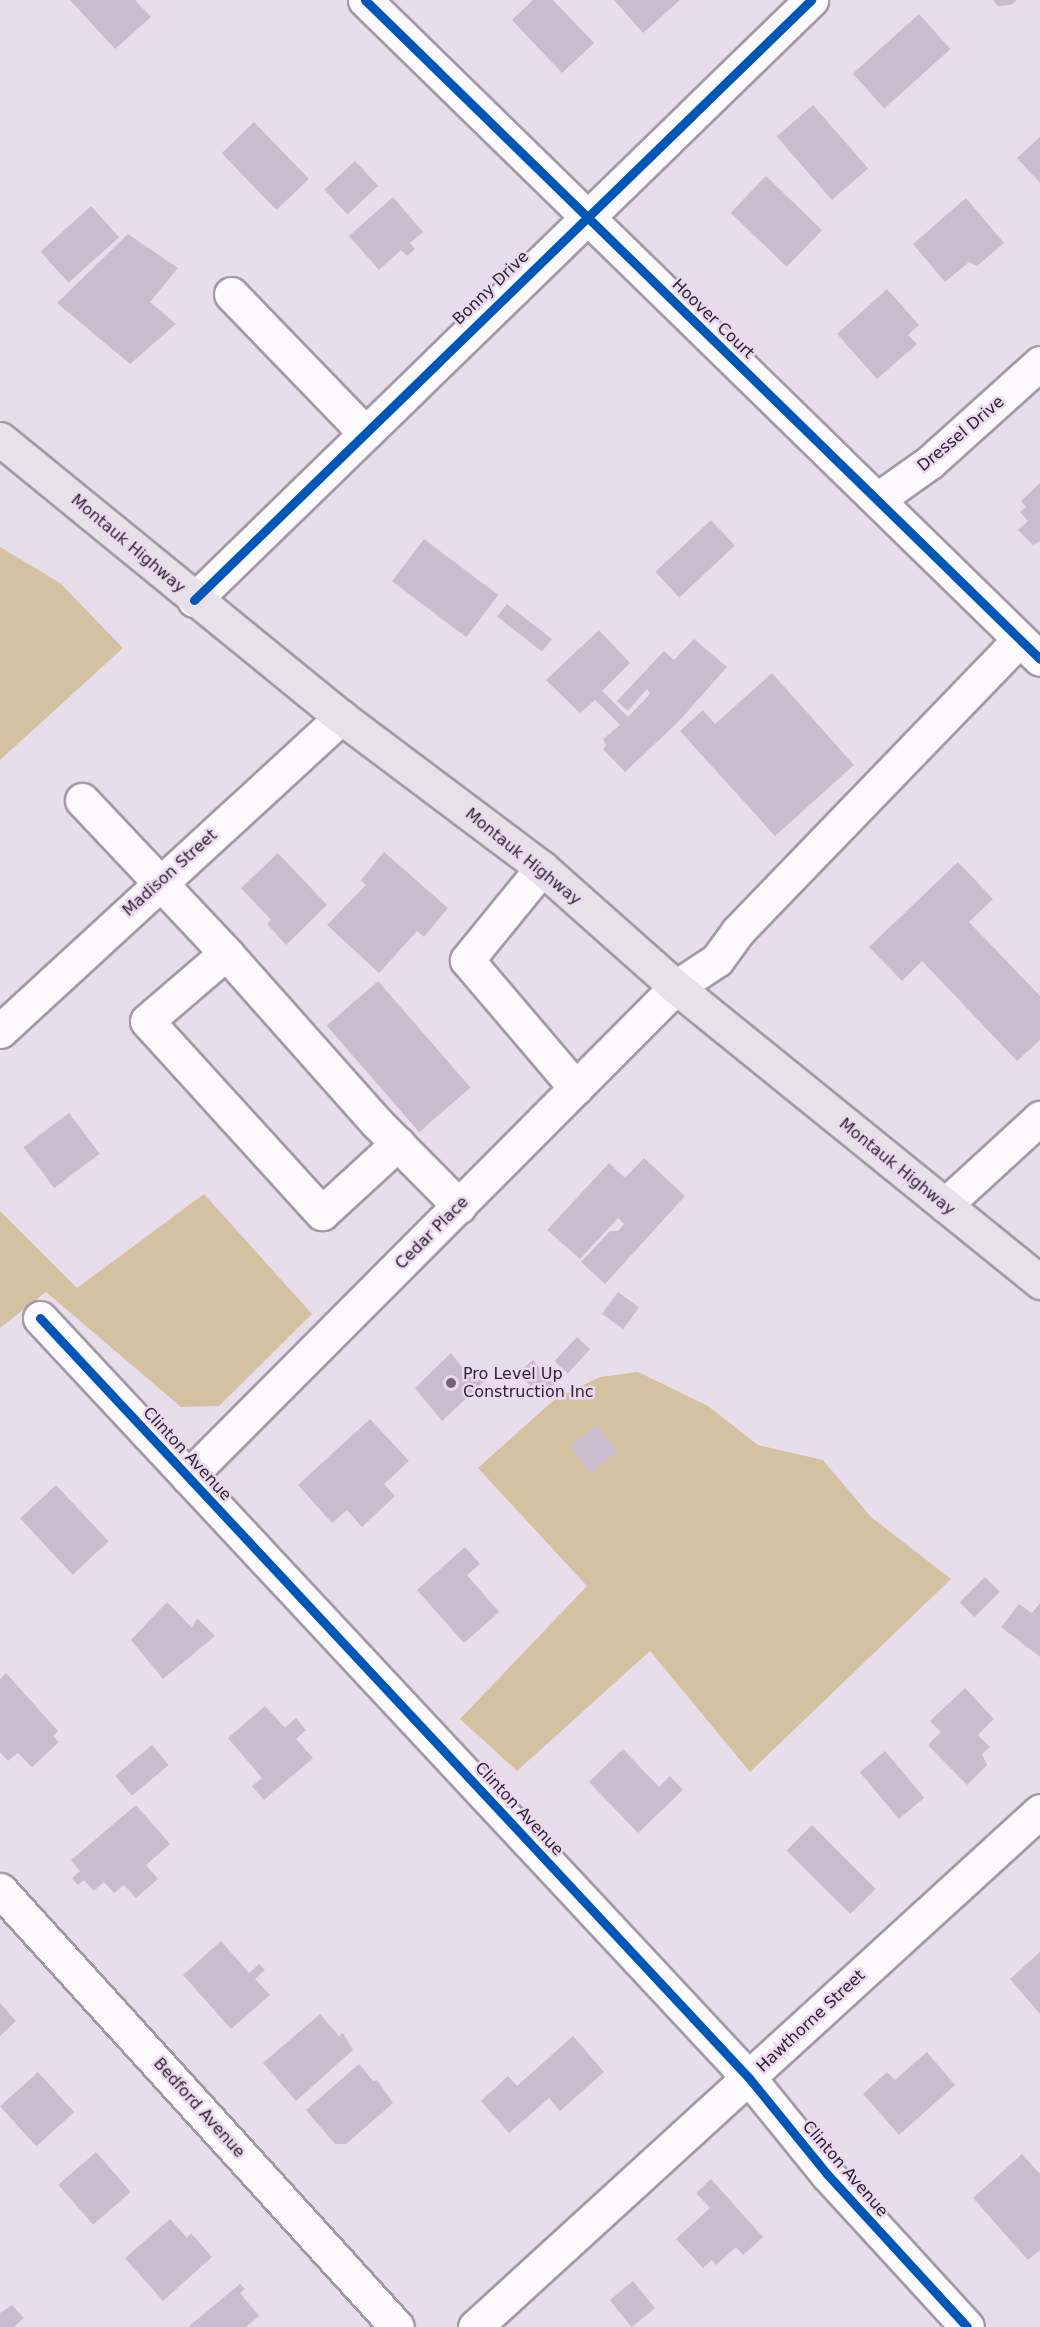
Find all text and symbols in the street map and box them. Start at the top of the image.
street label: Bonny Drive [449,247,533,329]
street label: Hoover Court [668,275,758,363]
street label: Dressel Drive [914,392,1008,476]
street label: Montauk Highway [67,491,189,597]
street label: Montauk Highway [461,804,585,910]
street label: Madison Street [119,826,221,920]
street label: Montauk Highway [835,1114,959,1220]
street label: Cedar Place [392,1193,472,1273]
place label: Pro Level Up Construction Inc [463,1364,594,1402]
marker: Pro Level Up Construction Inc [444,1376,458,1390]
street label: Clinton Avenue [139,1403,235,1505]
street label: Clinton Avenue [471,1758,567,1860]
street label: Hawthorne Street [753,1966,869,2076]
street label: Bedford Avenue [149,2054,249,2162]
street label: Clinton Avenue [798,2117,892,2221]

